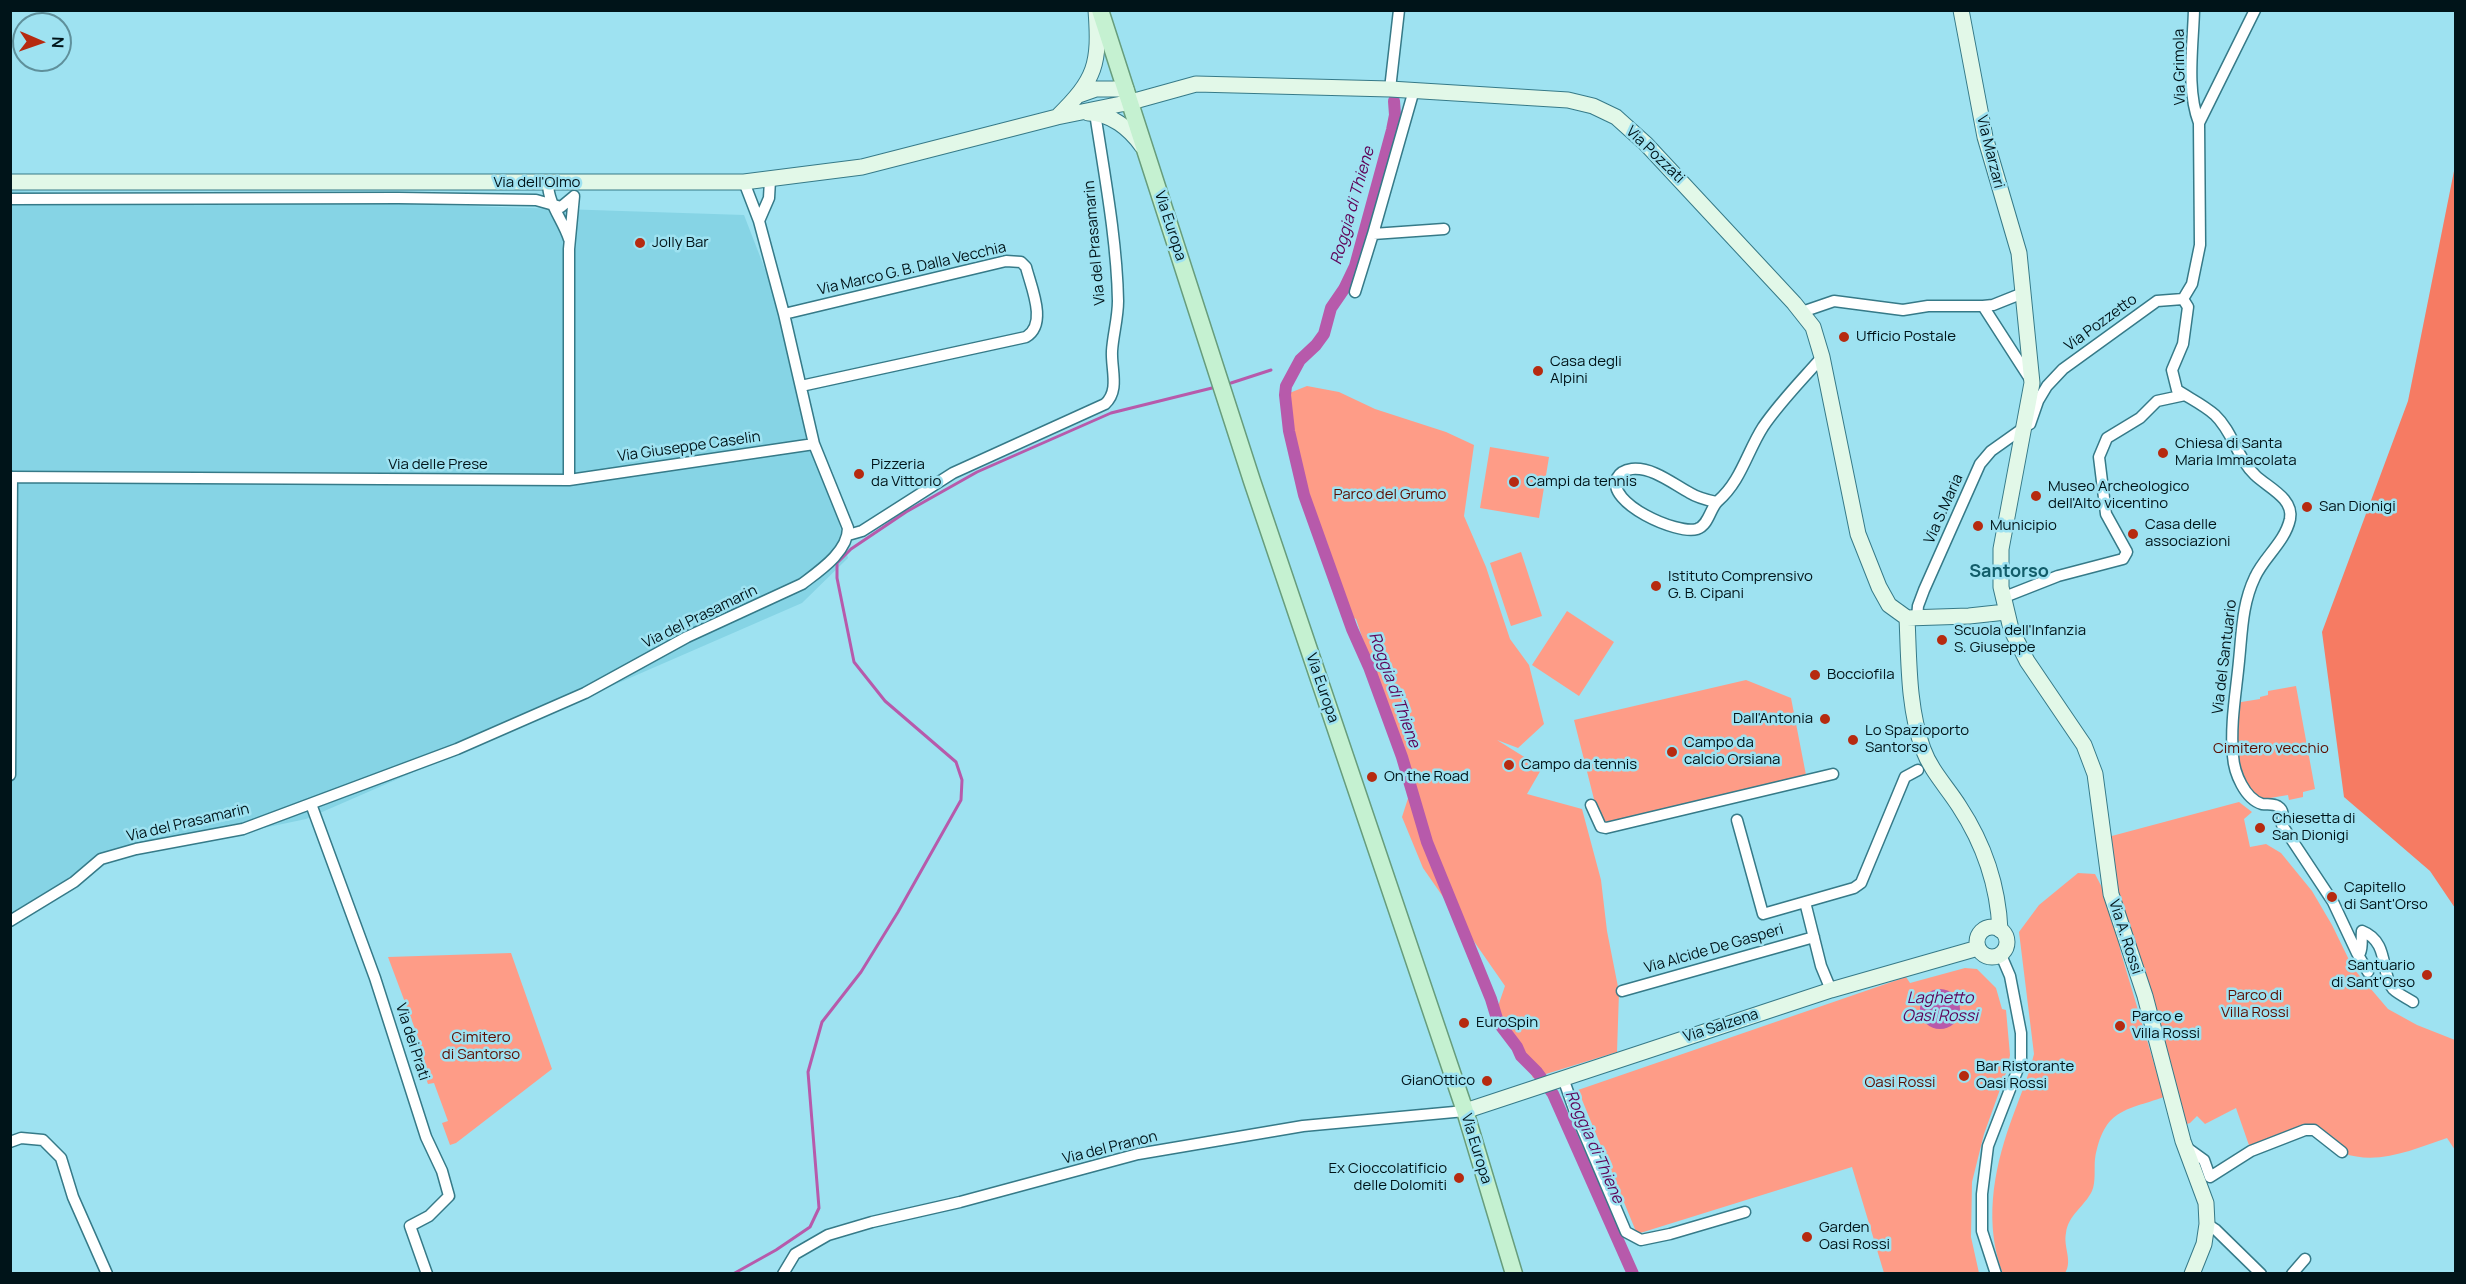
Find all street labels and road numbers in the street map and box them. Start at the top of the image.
street label: Via Grimola [2170,29,2190,105]
street label: Via Marzari [1972,114,2008,190]
street label: Via Pozzati [1622,123,1688,187]
street label: Via dell'Olmo [494,174,580,192]
street label: Via del Prasamarin [1081,180,1109,306]
street label: Via Europa [1150,189,1190,263]
street label: Via Marco G. B. Dalla Vecchia [816,239,1008,299]
street label: Via Pozzetto [2061,291,2141,355]
street label: Via Giuseppe Caselin [616,428,762,466]
street label: Via delle Prese [388,456,488,474]
street label: Via S.Maria [1921,471,1967,547]
street label: Via del Prasamarin [640,581,760,653]
street label: Via del Santuario [2209,599,2241,715]
street label: Via Europa [1302,651,1342,725]
street label: Via del Prasamarin [125,800,251,846]
street label: Via A. Rossi [2104,897,2146,977]
street label: Via Alcide De Gasperi [1642,921,1786,977]
street label: Via dei Prati [391,1001,433,1083]
street label: Via Salzena [1681,1005,1761,1047]
street label: Via Europa [1457,1112,1495,1186]
street label: Via del Pranon [1061,1128,1159,1168]

